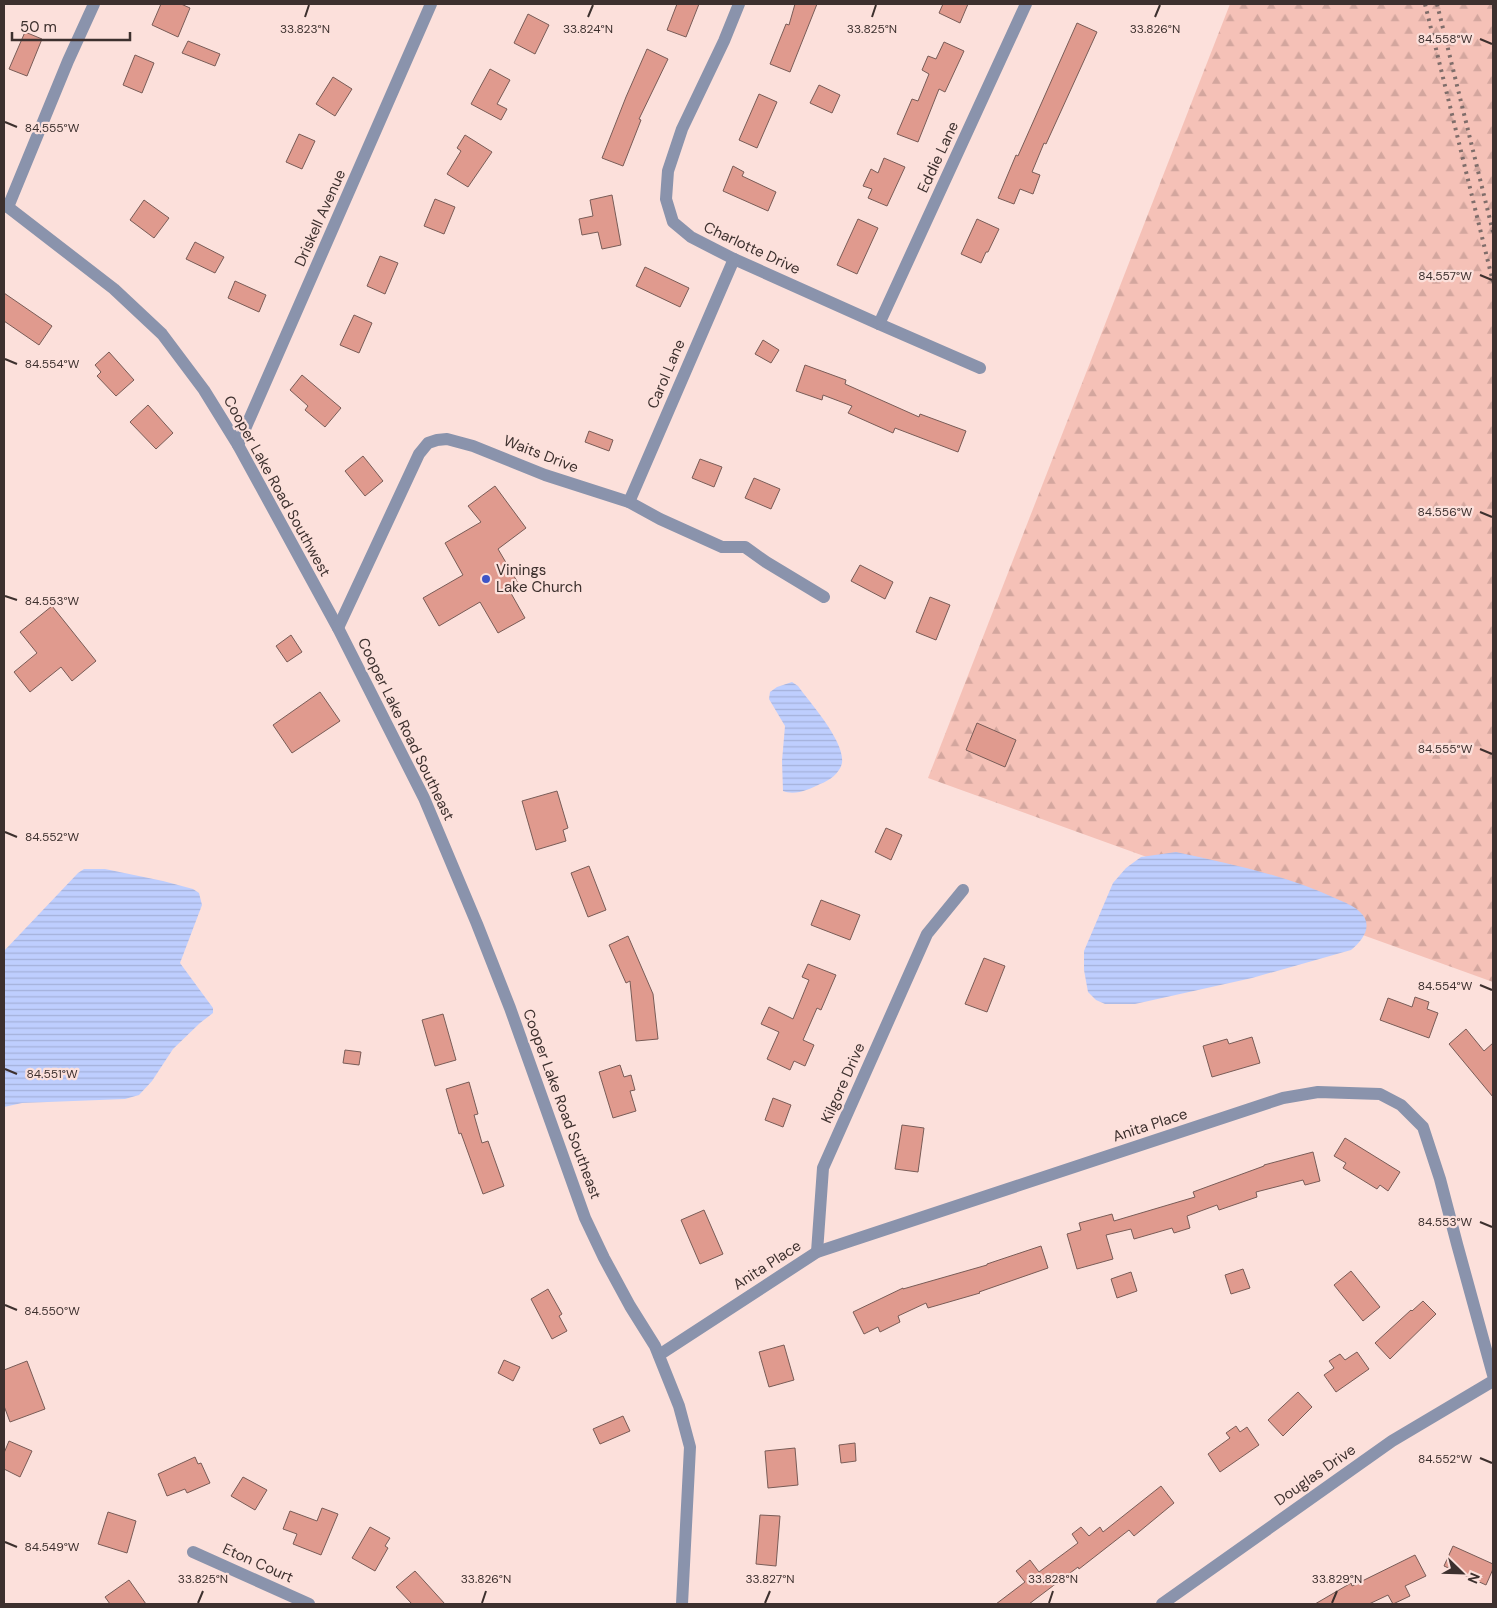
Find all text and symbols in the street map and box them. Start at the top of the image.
scale bar [12,10,130,42]
text: 50 m [20,17,57,37]
text: 33.823°N [280,21,330,37]
text: 33.824°N [563,21,613,37]
text: 33.825°N [847,21,897,37]
text: 33.826°N [1130,21,1180,37]
text: 84.558°W [1418,31,1473,47]
street label: Eddie Lane [913,118,963,196]
text: 84.555°W [25,120,80,136]
street label: Driskell Avenue [290,166,350,270]
street label: Charlotte Drive [700,217,804,279]
text: 84.557°W [1418,268,1472,284]
street label: Carol Lane [642,336,690,412]
text: 84.554°W [25,356,80,372]
street label: Cooper Lake Road Southwest [219,392,335,580]
street label: Waits Drive [501,431,581,477]
text: 84.556°W [1418,504,1473,520]
place label: Vinings Lake Church [496,560,582,597]
marker: Vinings Lake Church [480,573,492,585]
text: 84.553°W [25,593,80,609]
street label: Cooper Lake Road Southeast [353,634,459,824]
text: 84.555°W [1418,741,1473,757]
text: 84.552°W [25,829,79,845]
text: 84.554°W [1418,978,1473,994]
street label: Cooper Lake Road Southeast [518,1006,606,1202]
street label: Kilgore Drive [816,1040,870,1126]
text: 84.551°W [26,1066,78,1082]
street label: Anita Place [1110,1104,1190,1146]
text: 84.553°W [1418,1214,1473,1230]
street label: Anita Place [729,1236,805,1294]
text: 84.550°W [24,1303,80,1319]
street label: Douglas Drive [1270,1440,1360,1510]
text: 84.552°W [1418,1451,1472,1467]
text: 84.549°W [25,1539,80,1555]
street label: Eton Court [220,1539,297,1587]
north arrow [1437,1548,1487,1598]
text: N [1464,1570,1484,1586]
text: 33.825°N [178,1571,228,1587]
text: 33.826°N [461,1571,511,1587]
text: 33.827°N [745,1571,795,1587]
text: 33.828°N [1028,1571,1078,1587]
text: 33.829°N [1312,1571,1362,1587]

